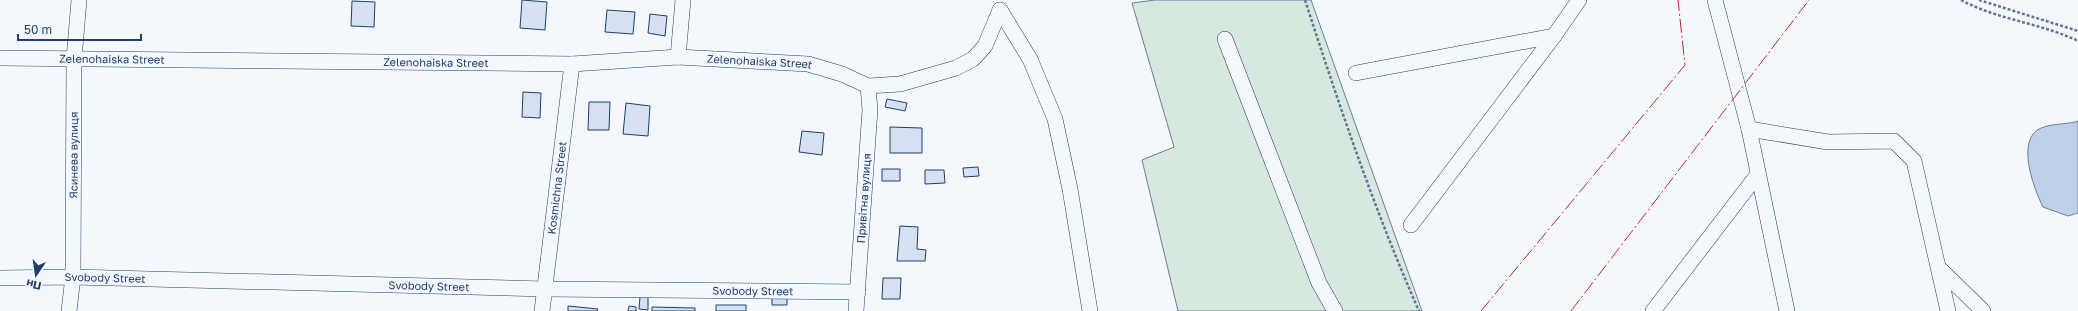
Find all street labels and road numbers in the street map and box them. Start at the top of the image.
street label: Zelenohaiska Street [59,52,165,66]
street label: Zelenohaiska Street [707,52,814,71]
street label: Zelenohaiska Street [383,55,489,69]
street label: Ясинева вулиця [66,112,80,199]
street label: Kosmichna Street [544,141,569,235]
street label: Привітна вулиця [854,153,873,244]
street label: Svobody Street [64,270,146,285]
street label: Svobody Street [388,278,470,293]
street label: Svobody Street [712,284,793,297]

